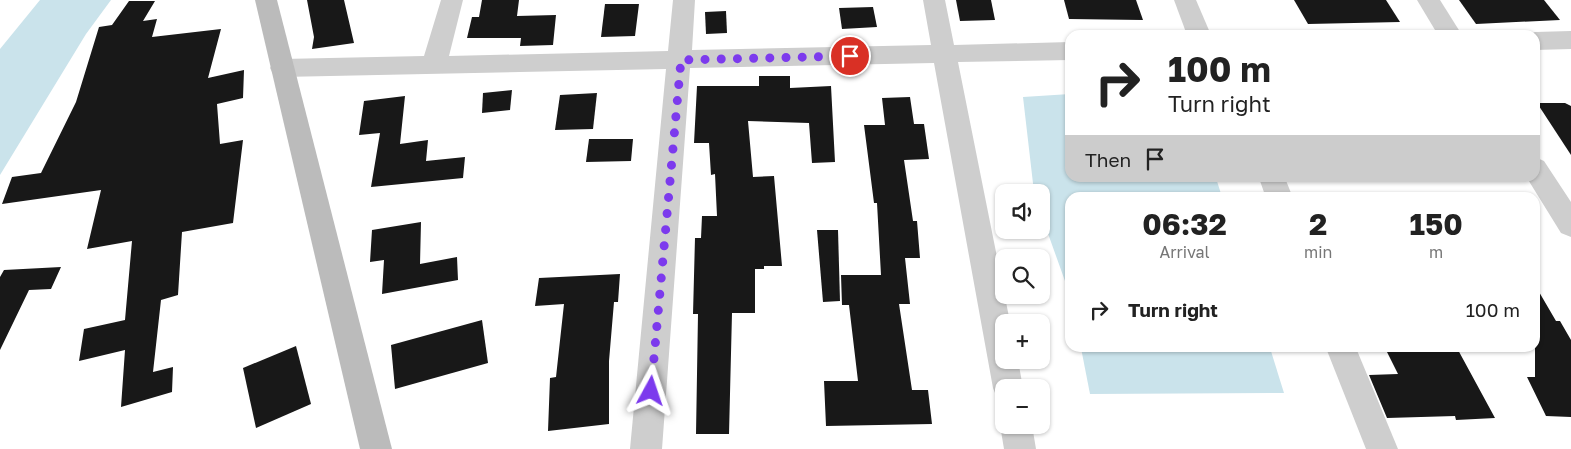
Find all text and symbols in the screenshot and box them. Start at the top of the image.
pin [829,35,871,77]
icon: arrive [836,42,864,70]
text: 100 m [1168,48,1271,90]
icon: right [1085,50,1150,115]
text: Turn right [1168,90,1271,117]
icon: arrive [1141,145,1169,173]
text: Then [1085,148,1131,171]
map controls [995,184,1050,434]
button: sound [995,184,1050,239]
text: 06:32 [1142,206,1227,242]
text: 2 [1309,206,1327,242]
text: 150 [1410,206,1463,242]
text: Arrival [1159,242,1210,262]
text: min [1304,242,1332,262]
text: m [1429,242,1443,262]
button: search [995,249,1050,304]
icon: right [1085,296,1113,324]
text: Turn right [1128,298,1218,321]
text: 100 m [1466,298,1520,321]
button: + [995,314,1050,369]
position arrow [624,364,676,416]
button: − [995,379,1050,434]

